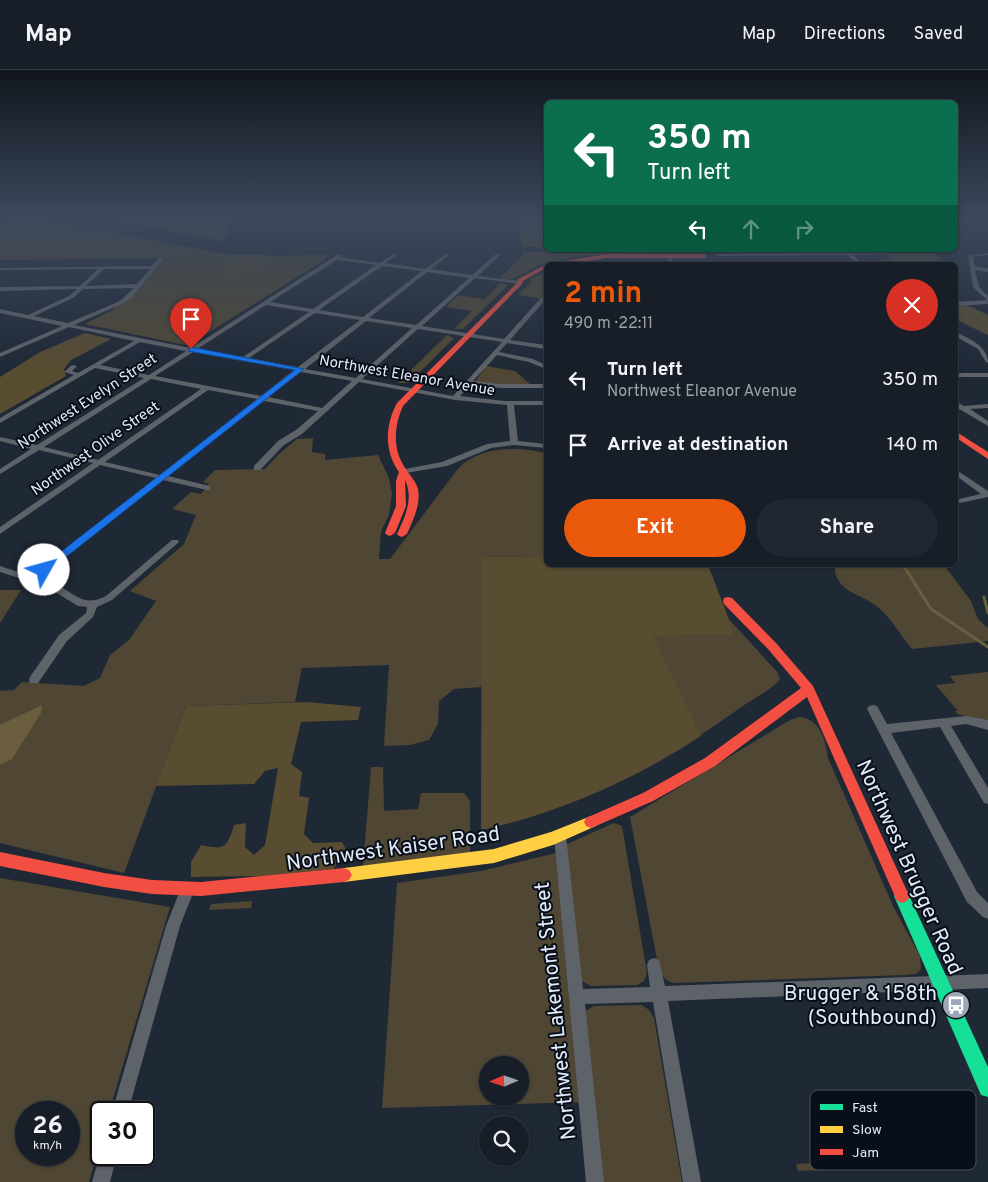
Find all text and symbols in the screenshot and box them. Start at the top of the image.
text: Map [25,20,72,50]
text: Map [742,23,776,46]
text: Directions [804,23,886,46]
text: Saved [914,23,963,46]
text: 350 m [647,117,752,161]
icon: left [564,120,629,185]
text: Turn left [647,160,730,187]
icon: left [684,215,712,243]
icon: ahead [737,215,765,243]
icon: right [790,215,818,243]
text: 2 min [564,276,642,313]
button: close [886,279,938,331]
pin [170,298,212,349]
icon: arrive [177,305,205,333]
text: 490 m · 22:11 [564,314,653,334]
street label: Northwest Evelyn Street [15,350,161,454]
street label: Northwest Eleanor Avenue [317,352,496,401]
text: Turn left [607,358,683,382]
icon: left [564,366,592,394]
text: 350 m [882,368,938,392]
text: Northwest Eleanor Avenue [607,382,797,402]
street label: Northwest Olive Street [28,398,164,501]
icon: arrive [564,431,592,459]
text: Arrive at destination [607,433,788,457]
text: 140 m [887,433,938,457]
button: Exit [564,499,746,557]
button: Share [756,499,938,557]
position arrow [17,543,69,595]
street label: Northwest Brugger Road [849,756,968,979]
street label: Northwest Kaiser Road [285,821,502,878]
street label: Northwest Lakemont Street [530,881,583,1141]
place label: Brugger & 158th (Southbound) [784,981,937,1032]
bus stop icon: Brugger & 158th (Southbound) [941,990,971,1020]
north arrow [479,1056,529,1106]
map controls [479,1056,529,1166]
legend [810,1090,976,1170]
text: Fast [852,1100,878,1117]
speed limit sign: 30 [90,1101,155,1166]
text: 26 [32,1111,63,1143]
button: search [479,1116,529,1166]
text: Slow [852,1122,882,1139]
text: km/h [33,1138,62,1154]
text: Jam [852,1145,879,1162]

